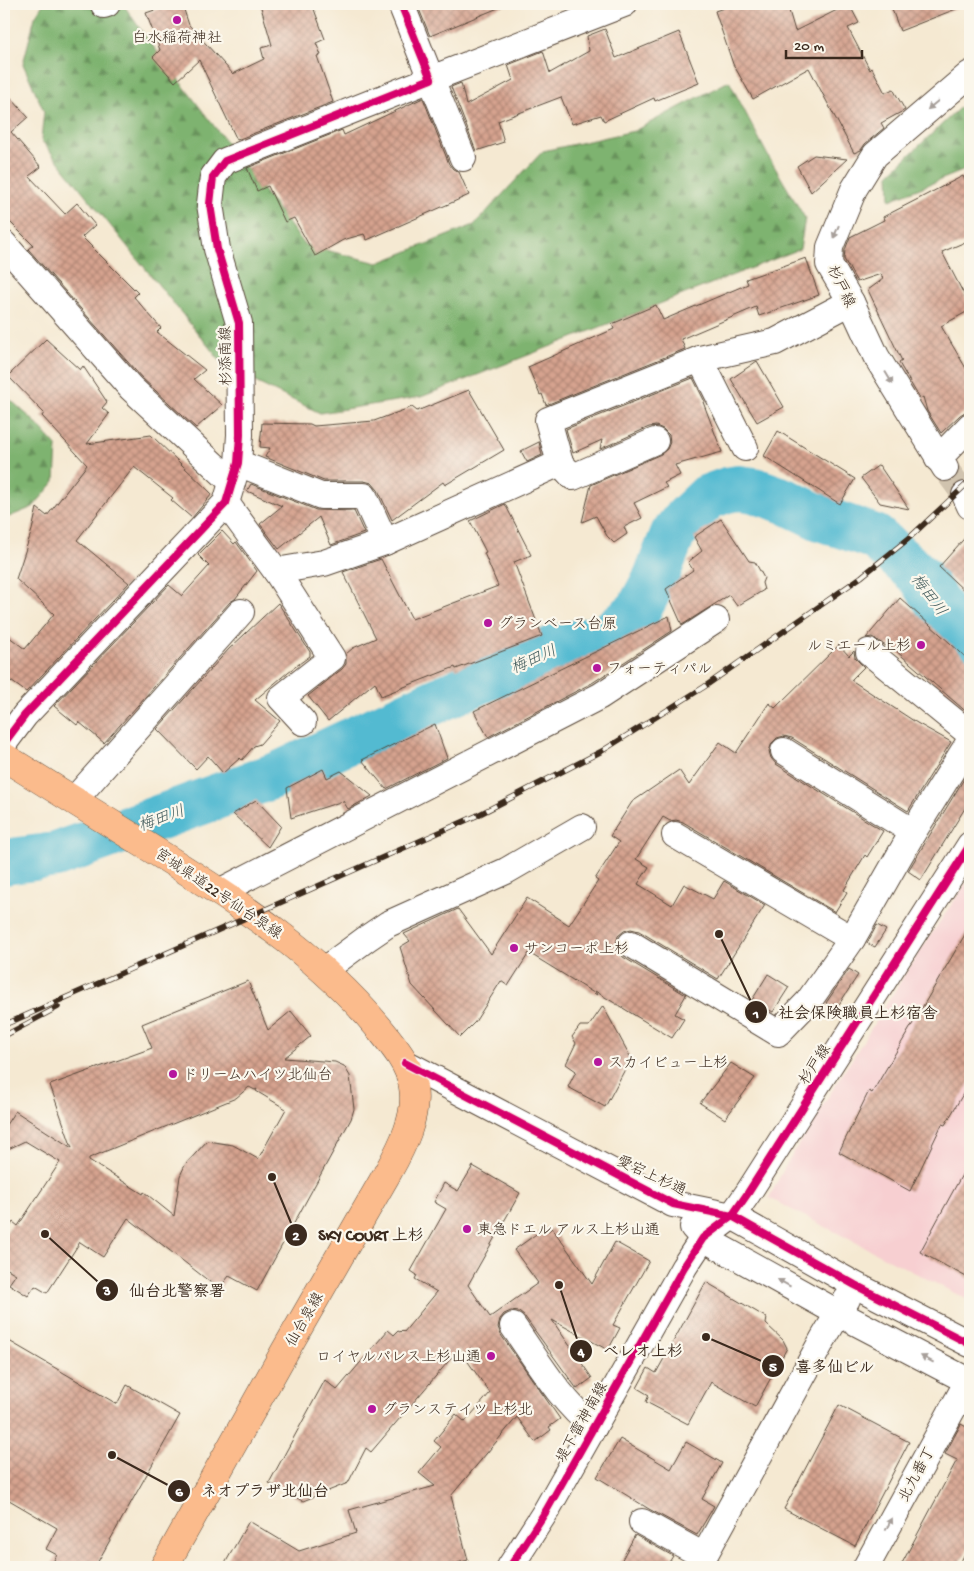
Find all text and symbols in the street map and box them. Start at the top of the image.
marker: 白水稲荷神社 [171,14,183,26]
scale bar [786,28,863,60]
place label: 白水稲荷神社 [132,29,222,48]
text: 20 m [794,38,824,56]
one-way arrow [926,100,939,111]
one-way arrow [832,225,840,240]
street label: 杉戸線 [822,262,859,311]
street label: 杉添南線 [216,326,237,386]
one-way arrow [884,372,893,385]
water label: 梅田川 [905,571,950,621]
place label: グランベース台原 [498,615,617,634]
marker: グランベース台原 [482,617,494,629]
place label: ルミエール上杉 [807,638,911,656]
marker: ルミエール上杉 [915,639,927,651]
water label: 梅田川 [508,642,560,680]
place label: フォーティパル [607,661,712,679]
marker: フォーティパル [591,662,603,674]
water label: 梅田川 [136,802,188,837]
street label: 宮城県道22号仙台泉線 [151,845,286,944]
place label: サンコーポ上杉 [524,941,629,959]
marker: サンコーポ上杉 [508,942,520,954]
callout: 社会保険職員上杉宿舎 [743,997,948,1028]
text: 社会保険職員上杉宿舎 [778,1004,938,1025]
text: 1 [752,1006,759,1024]
street label: 杉戸線 [795,1041,835,1089]
place label: スカイビュー上杉 [608,1055,728,1073]
marker: スカイビュー上杉 [592,1056,604,1068]
place label: ドリームハイツ北仙台 [183,1066,332,1085]
marker: ドリームハイツ北仙台 [167,1068,179,1080]
street label: 愛宕上杉通 [613,1152,689,1201]
callout: SKY COURT 上杉 [284,1219,434,1250]
place label: 東急ドエル アルス上杉山通 [477,1221,660,1240]
marker: 東急ドエル アルス上杉山通 [461,1223,473,1235]
text: SKY COURT 上杉 [318,1227,424,1247]
text: 2 [292,1228,300,1246]
callout: 仙台北警察署 [94,1275,235,1306]
one-way arrow [777,1278,790,1287]
text: 仙台北警察署 [129,1282,225,1303]
text: 3 [102,1283,111,1301]
street label: 仙台泉線 [282,1289,329,1350]
callout: ベレオ上杉 [568,1335,693,1366]
text: ベレオ上杉 [603,1343,683,1363]
text: 4 [576,1344,585,1362]
place label: ロイヤルパレス上杉山通 [316,1349,481,1367]
marker: ロイヤルパレス上杉山通 [485,1350,497,1362]
callout: 喜多仙ビル [760,1351,885,1382]
one-way arrow [920,1355,934,1363]
text: 喜多仙ビル [795,1358,875,1379]
text: 5 [769,1359,777,1377]
street label: 堤下雷神南線 [552,1379,612,1467]
place label: グランステイツ上杉北 [382,1401,533,1420]
marker: グランステイツ上杉北 [366,1403,378,1415]
street label: 北九番丁 [896,1444,940,1506]
callout: ネオプラザ北仙台 [166,1475,339,1506]
text: ネオプラザ北仙台 [201,1482,329,1503]
text: 6 [175,1484,183,1502]
one-way arrow [885,1517,893,1532]

